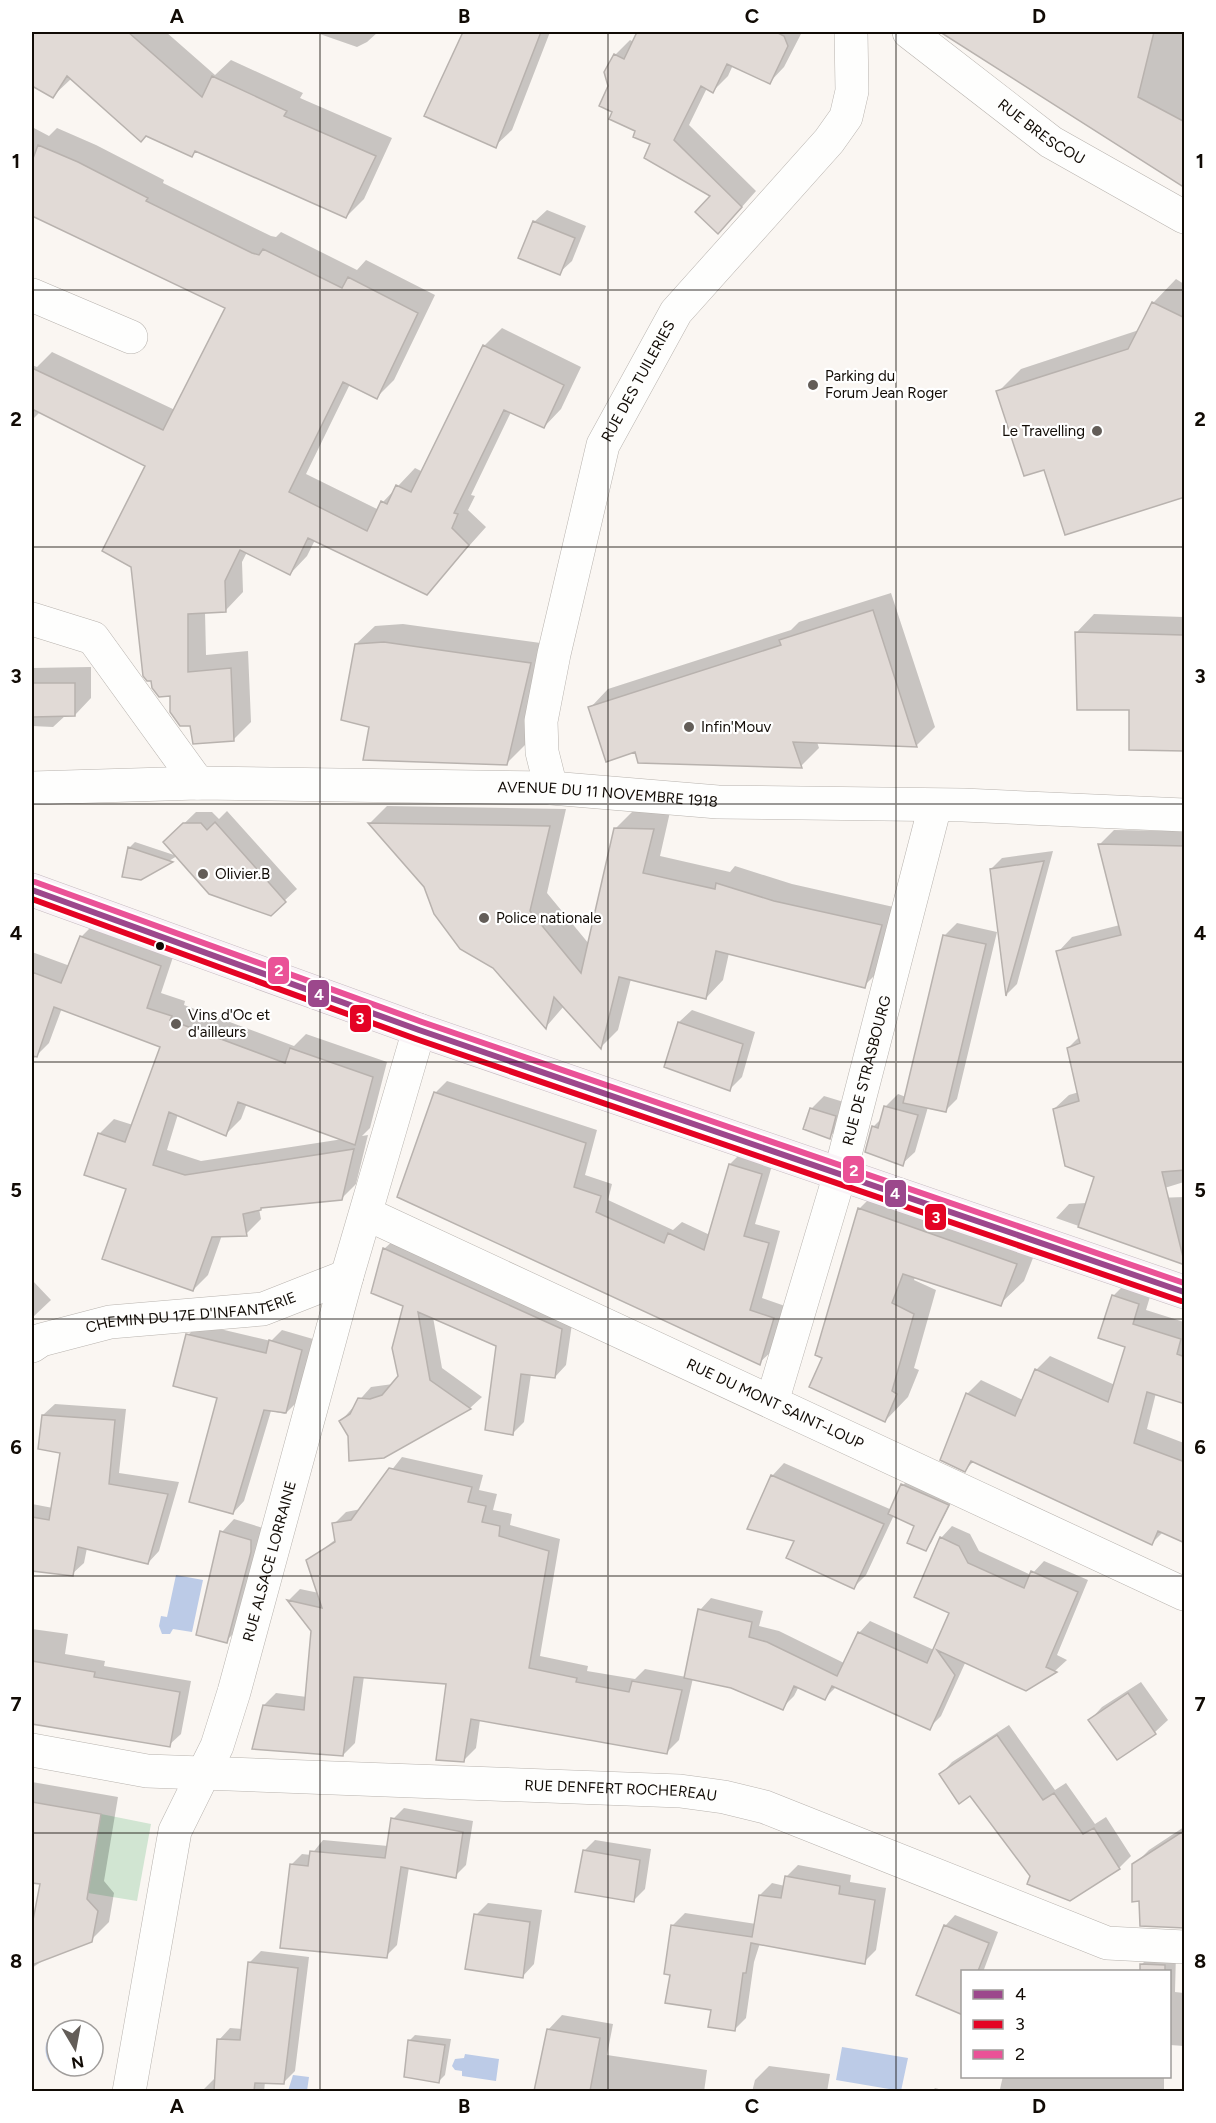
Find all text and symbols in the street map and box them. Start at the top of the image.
text: A [170,4,185,28]
text: B [458,4,470,28]
text: C [745,4,759,28]
text: D [1032,4,1046,28]
street label: RUE BRESCOU [994,95,1088,168]
text: 1 [12,149,20,173]
text: 1 [1196,149,1204,173]
street label: RUE DES TUILERIES [597,317,679,445]
place label: Parking du Forum Jean Roger [825,367,947,402]
marker: Parking du Forum Jean Roger [806,378,820,392]
text: 2 [10,407,22,431]
text: 2 [1194,407,1206,431]
place label: Le Travelling [1002,422,1085,440]
marker: Le Travelling [1090,424,1104,438]
text: 3 [10,664,22,688]
text: 3 [1194,664,1206,688]
place label: Infin'Mouv [701,718,772,736]
marker: Infin'Mouv [682,720,696,734]
street label: AVENUE DU 11 NOVEMBRE 1918 [497,778,718,811]
place label: Olivier.B [215,865,270,883]
marker: Olivier.B [196,867,210,881]
place label: Police nationale [496,909,601,927]
marker: Police nationale [477,911,491,925]
text: 4 [10,921,23,945]
text: 4 [1194,921,1207,945]
unlabelled marker [154,940,166,952]
line badge: 2 [267,956,290,985]
text: 2 [274,961,284,980]
line badge: 4 [307,979,330,1008]
text: 4 [314,985,324,1004]
street label: RUE DE STRASBOURG [839,993,895,1147]
line badge: 3 [349,1004,372,1033]
place label: Vins d'Oc et d'ailleurs [188,1006,270,1041]
text: 3 [356,1009,365,1028]
marker: Vins d'Oc et d'ailleurs [169,1017,183,1031]
line badge: 2 [842,1155,865,1184]
text: 2 [849,1161,859,1180]
text: 5 [10,1178,22,1202]
text: 5 [1194,1178,1206,1202]
line badge: 4 [884,1179,907,1208]
text: 4 [890,1184,900,1203]
line badge: 3 [924,1203,947,1231]
text: 3 [932,1208,941,1227]
street label: CHEMIN DU 17E D'INFANTERIE [84,1288,299,1337]
street label: RUE DU MONT SAINT-LOUP [684,1355,867,1453]
text: 6 [10,1435,22,1459]
text: 6 [1194,1435,1206,1459]
street label: RUE ALSACE LORRAINE [239,1479,300,1644]
text: 7 [10,1692,22,1716]
text: 7 [1194,1692,1206,1716]
street label: RUE DENFERT ROCHEREAU [524,1776,718,1805]
text: 8 [10,1949,22,1973]
text: 8 [1194,1949,1206,1973]
legend [961,1970,1171,2078]
text: 4 [1015,1983,1026,2005]
text: 3 [1015,2013,1025,2035]
north arrow [45,2018,105,2078]
text: 2 [1015,2043,1025,2065]
text: N [70,2052,85,2073]
text: A [170,2094,185,2118]
text: B [458,2094,470,2118]
text: C [745,2094,759,2118]
text: D [1032,2094,1046,2118]

